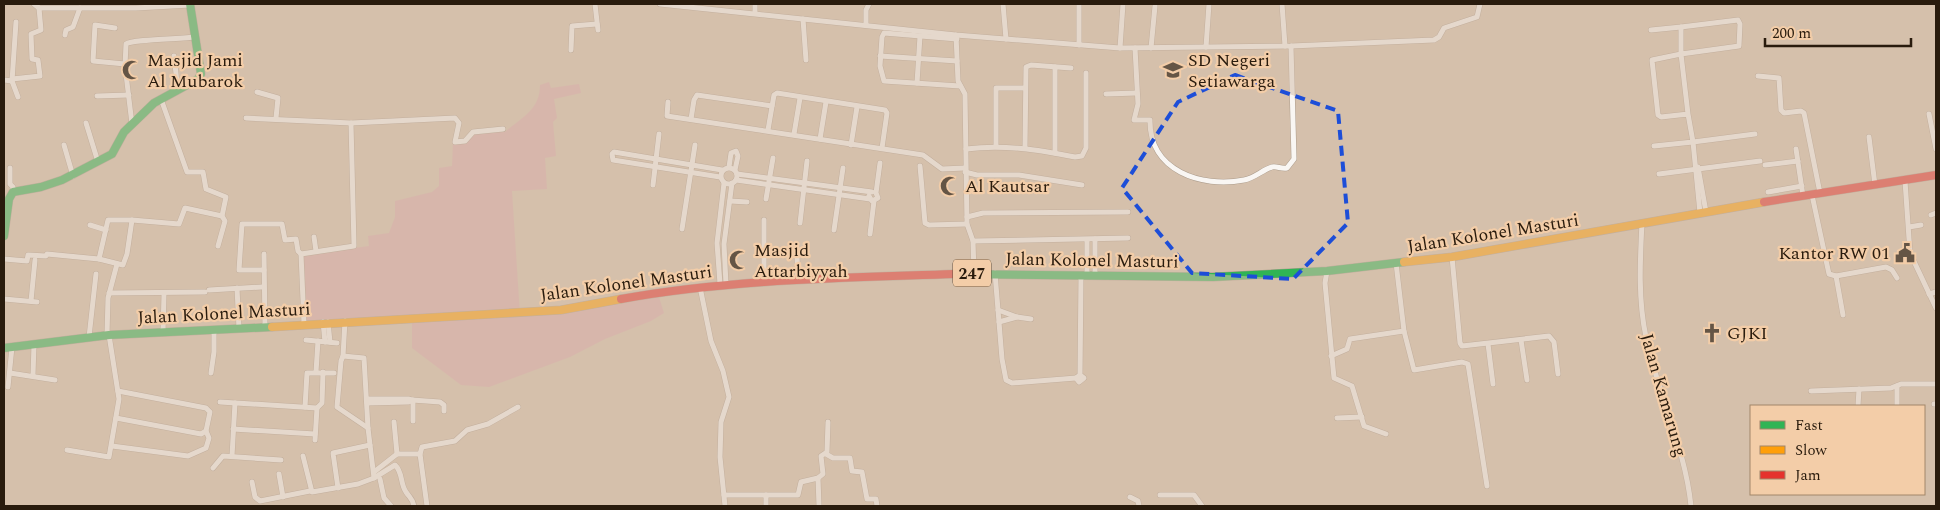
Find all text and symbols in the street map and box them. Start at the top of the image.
scale bar [1765,15,1911,47]
text: 200 m [1772,22,1811,45]
place label: Masjid Jami Al Mubarok [147,47,243,95]
place label: SD Negeri Setiawarga [1188,47,1276,95]
mosque icon: Masjid Jami Al Mubarok [121,59,143,81]
school or university icon: SD Negeri Setiawarga [1162,59,1184,81]
place label: Al Kautsar [965,173,1050,200]
mosque icon: Al Kautsar [939,175,961,197]
street label: Jalan Kolonel Masturi [1405,207,1581,260]
place label: Masjid Attarbiyyah [754,237,848,285]
place label: Kantor RW 01 [1779,240,1890,267]
public building icon: Kantor RW 01 [1894,242,1916,264]
street label: Jalan Kolonel Masturi [1005,245,1179,276]
mosque icon: Masjid Attarbiyyah [728,249,750,271]
street label: Jalan Kolonel Masturi [538,258,714,309]
road number: 247 [953,260,991,286]
street label: Jalan Kolonel Masturi [137,295,311,332]
place label: GJKI [1727,320,1768,347]
church icon: GJKI [1701,322,1723,344]
street label: Jalan Kamarung [1633,330,1694,460]
legend [1750,405,1925,495]
text: Fast [1795,414,1823,437]
text: Slow [1795,439,1827,462]
text: Jam [1795,464,1821,487]

